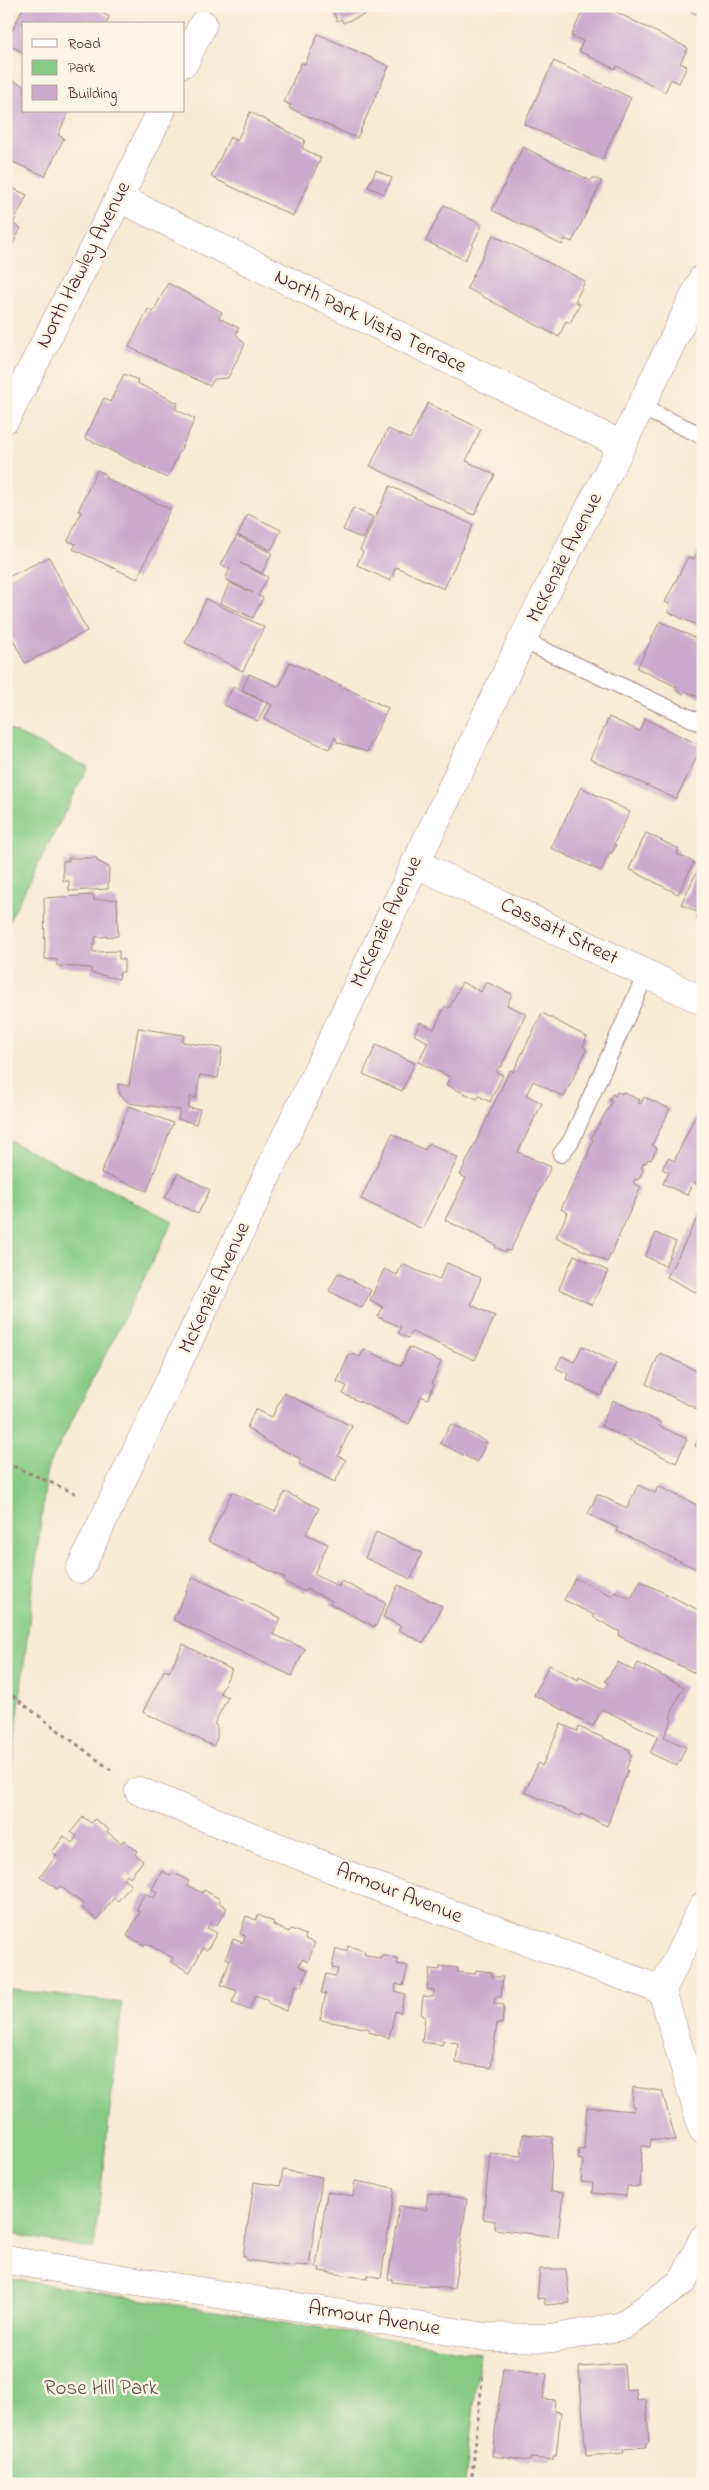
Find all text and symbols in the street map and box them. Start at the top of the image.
legend [22,22,185,112]
text: Road [68,33,101,55]
text: Park [68,57,96,79]
text: Building [67,83,117,106]
street label: North Hawley Avenue [29,176,141,354]
street label: North Park Vista Terrace [269,262,472,382]
street label: McKenzie Avenue [519,487,611,628]
street label: McKenzie Avenue [343,851,431,993]
street label: Cassatt Street [495,890,623,974]
street label: McKenzie Avenue [171,1217,259,1359]
street label: Armour Avenue [331,1856,467,1932]
street label: Armour Avenue [306,2294,443,2344]
park label: Rose Hill Park [44,2374,159,2404]

